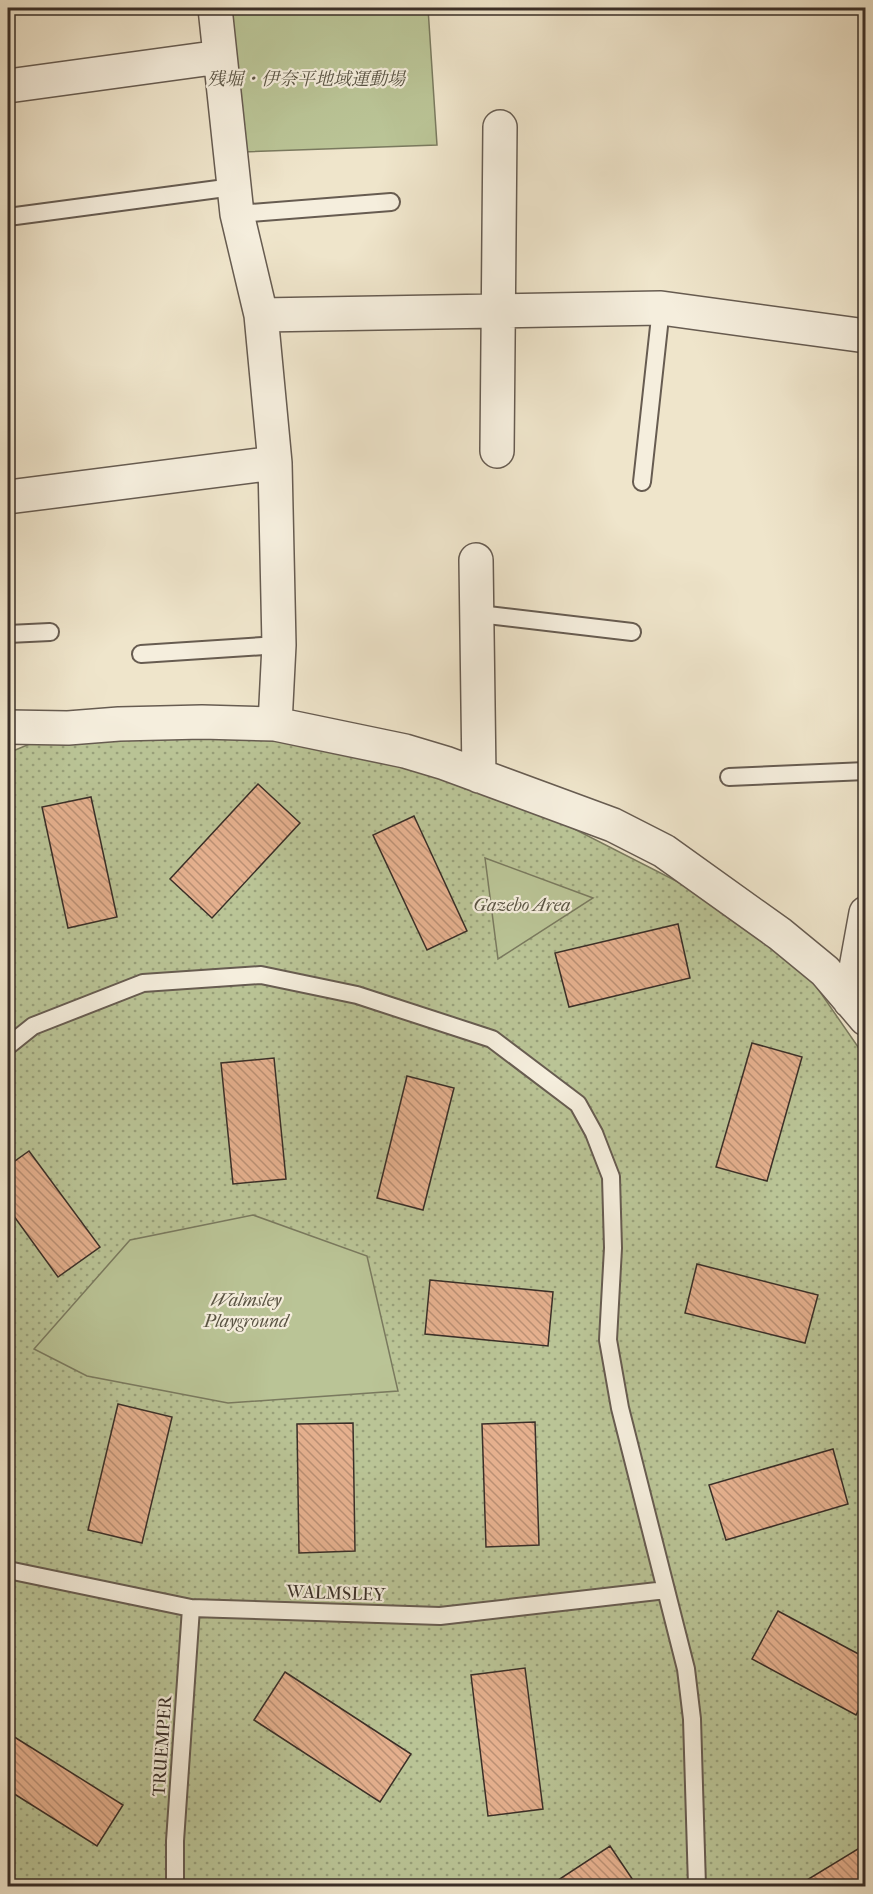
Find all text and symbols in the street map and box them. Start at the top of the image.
park label: 残堀・伊奈平地域運動場 [207,69,407,90]
park label: Gazebo Area [474,895,570,916]
park label: Walmsley Playground [203,1290,291,1332]
street label: WALMSLEY [285,1581,386,1606]
street label: TRUEMPER [149,1694,177,1797]

